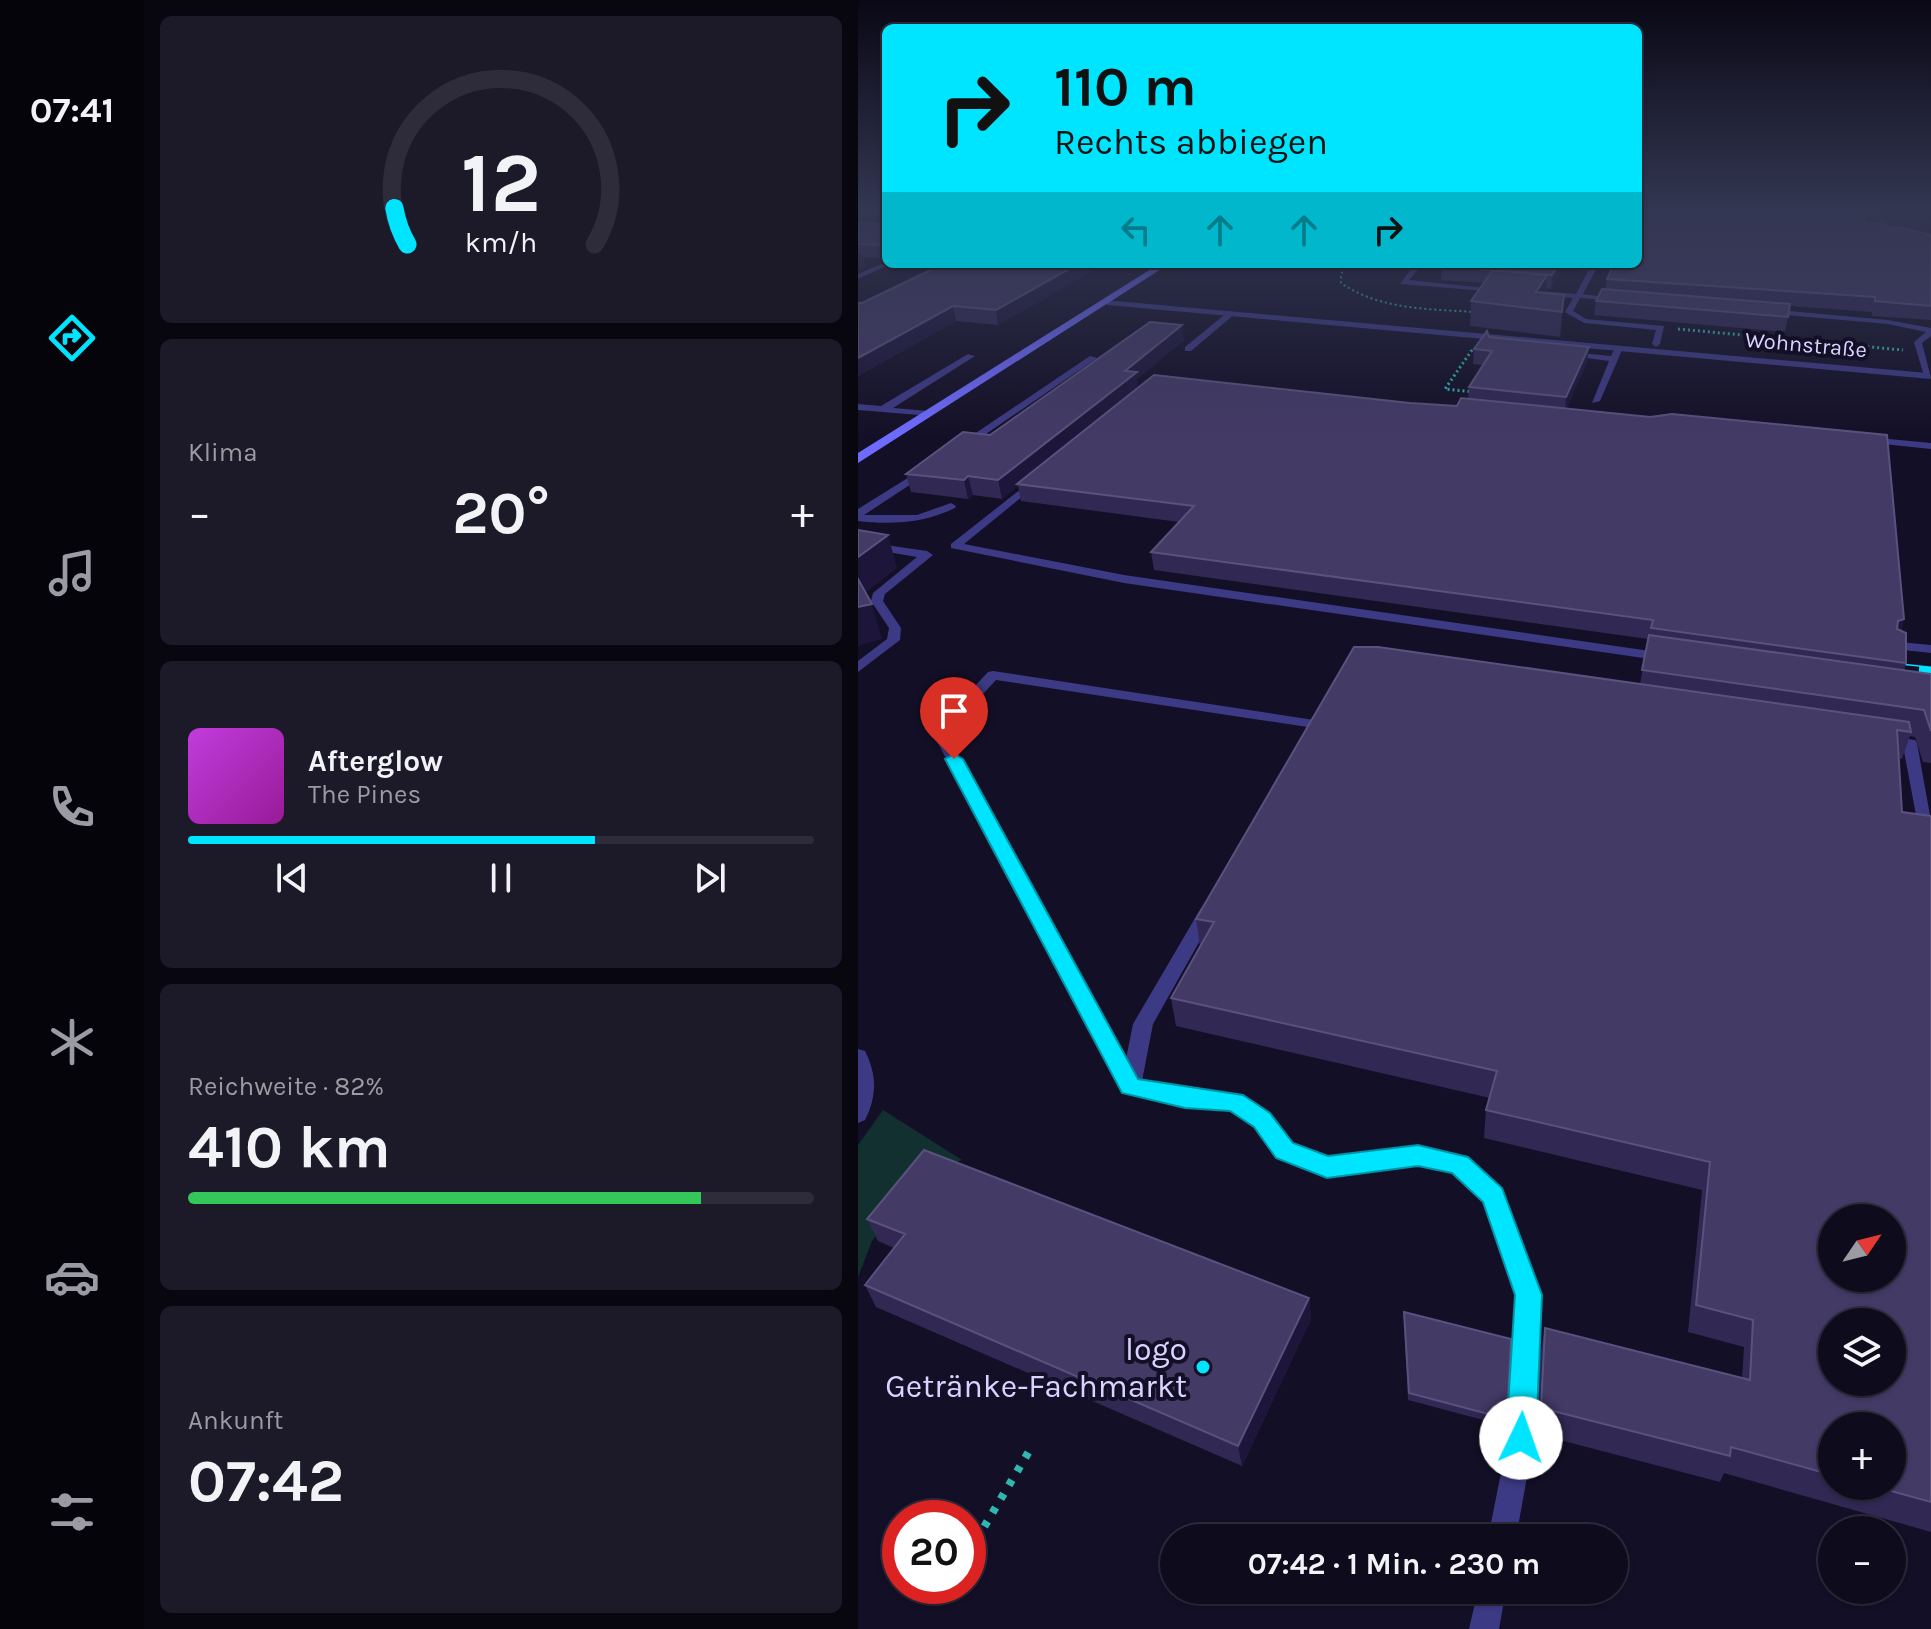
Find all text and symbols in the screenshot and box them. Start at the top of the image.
text: 110 m [1054,54,1197,119]
icon: right [922,56,1026,160]
text: 07:41 [30,89,114,131]
text: Rechts abbiegen [1054,121,1328,163]
text: 12 [461,135,541,232]
icon: left [1114,208,1158,252]
icon: ahead [1198,208,1242,252]
icon: ahead [1282,208,1326,252]
icon: right [1366,208,1410,252]
text: km/h [465,226,537,259]
icon: directions [44,310,100,366]
street label: Wohnstraße [1744,327,1868,363]
text: Klima [188,437,257,468]
text: 20° [452,478,550,548]
text: − [188,488,211,539]
text: + [791,488,814,539]
icon: music [44,545,100,601]
pin [920,677,988,759]
icon: arrive [932,689,976,733]
text: Afterglow [308,743,443,779]
icon: phone [44,779,100,835]
text: The Pines [308,779,421,810]
icon: previous [270,856,314,900]
icon: pause [479,856,523,900]
icon: next [688,856,732,900]
icon: climate [44,1014,100,1070]
text: Reichweite · 82% [188,1071,384,1102]
text: 410 km [188,1112,391,1182]
north arrow [1818,1204,1906,1292]
map controls [1818,1204,1906,1604]
icon: car [44,1249,100,1305]
button: layers [1818,1308,1906,1396]
place label: logo Getränke-Fachmarkt [885,1331,1187,1405]
marker: logo Getränke-Fachmarkt [1194,1358,1212,1376]
position arrow [1479,1396,1563,1480]
text: Ankunft [188,1405,283,1436]
button: + [1818,1412,1906,1500]
text: 07:42 [188,1446,344,1516]
icon: filters [44,1484,100,1540]
speed limit sign: 20 [882,1500,986,1604]
button: − [1818,1516,1906,1604]
text: 07:42 · 1 Min. · 230 m [1248,1546,1540,1582]

